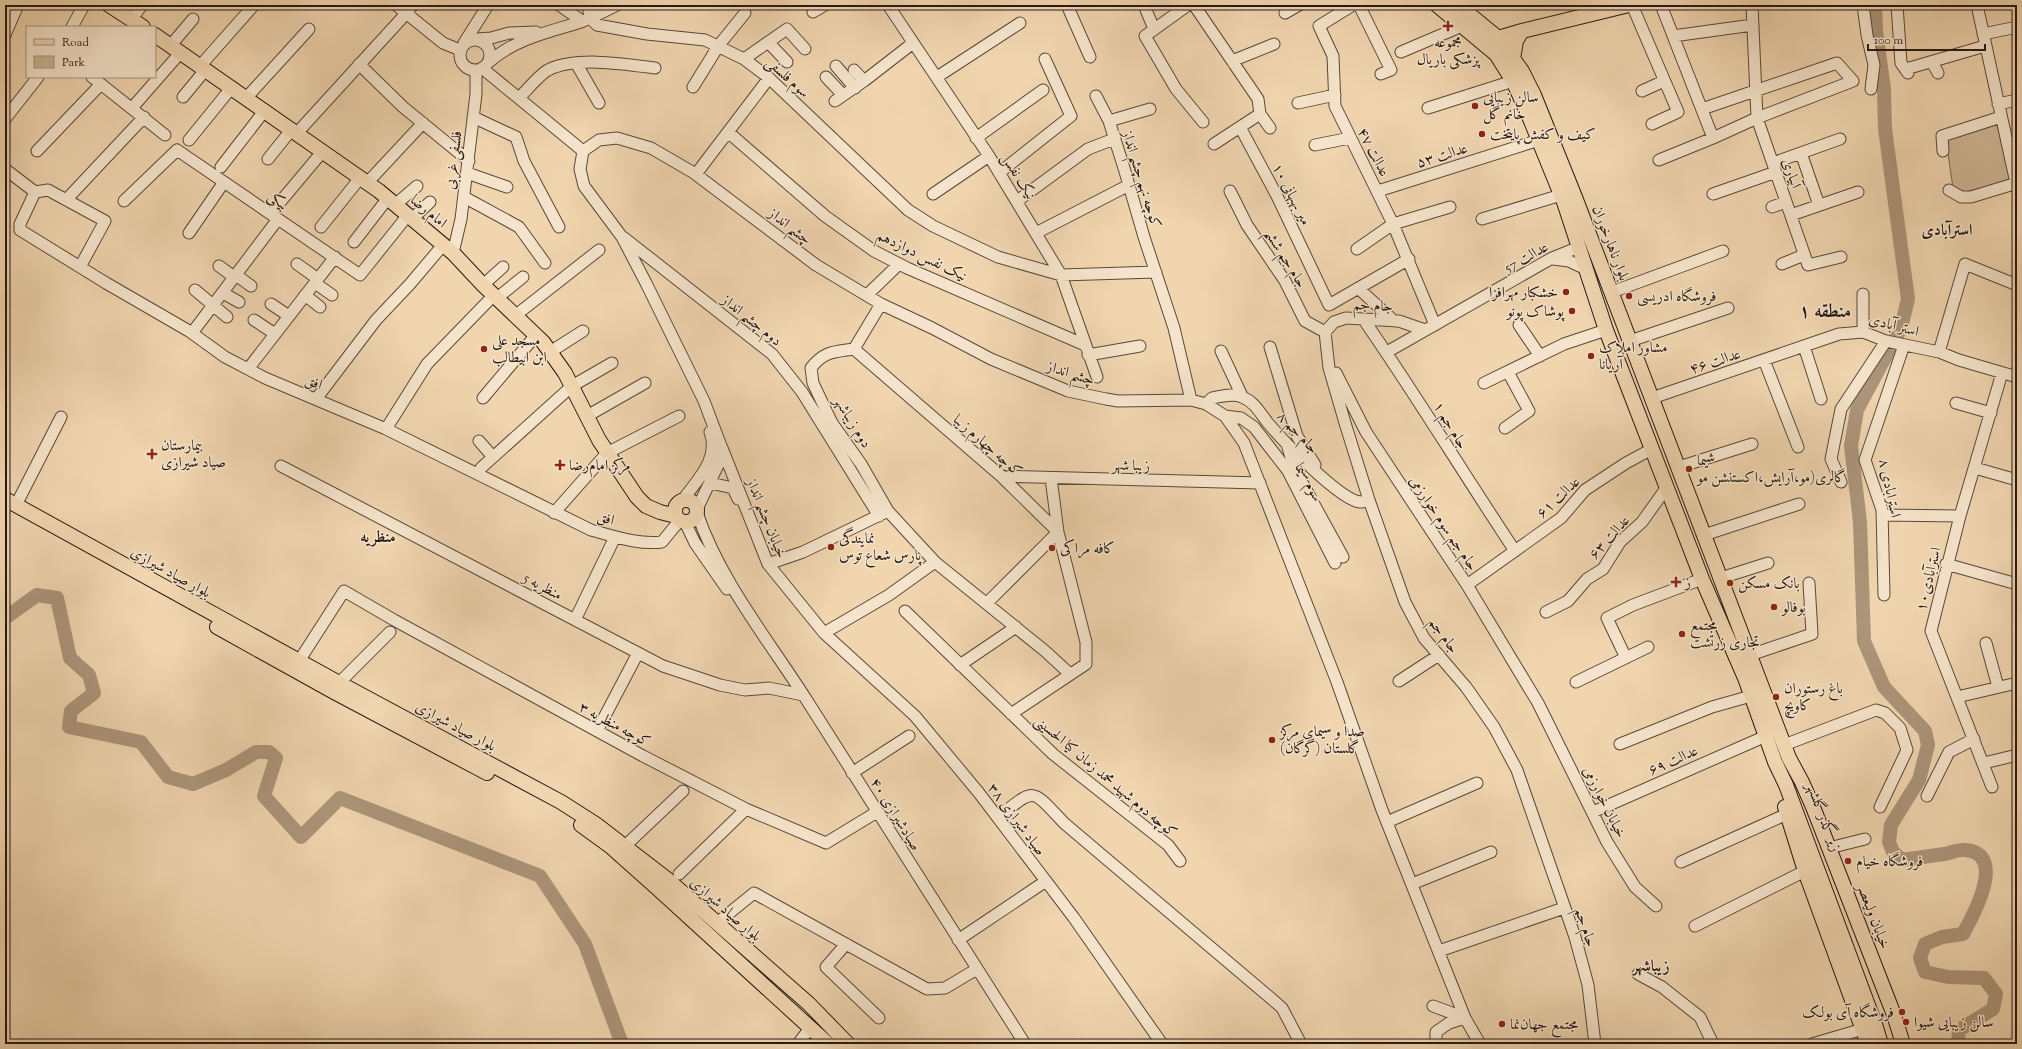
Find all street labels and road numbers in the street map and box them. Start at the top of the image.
street label: سوم فلسفی [760,53,814,104]
street label: عدالت ۴۷ [1351,124,1394,181]
street label: کوچه نهم چشم انداز [1112,126,1165,232]
street label: فلسفی غربی [440,130,469,191]
street label: عدالت ۵۳ [1414,139,1471,174]
street label: نیک نفس [995,149,1040,204]
street label: آبیاری [1776,156,1806,193]
street label: ۱۰ میر بهبهانی [1266,160,1315,229]
street label: بیکی [263,187,292,216]
street label: امام رضا [404,190,451,235]
street label: چشم انداز [760,202,815,253]
street label: بلوار ناهارخوران [1586,203,1634,284]
street label: نیک نفس دوازدهم [872,225,970,289]
street label: جام جم ششم [1256,225,1311,294]
street label: عدالت 57 [1500,237,1553,280]
street label: دوم چشم انداز [713,289,786,354]
street label: جام جم [1352,295,1394,320]
street label: استر آبادی [1866,310,1921,343]
street label: ۴۶ عدالت [1687,344,1744,381]
street label: چشم انداز [1041,356,1097,395]
street label: افق [302,371,325,396]
street label: دوم زیباشهر [826,391,876,453]
street label: ۱ جام جم [1426,398,1472,455]
street label: ۸ جام جم [1270,407,1323,460]
street label: کوچه چهارم زیبا [947,410,1026,483]
street label: زیبا شهر [1110,456,1150,477]
street label: ۸ استرابادی [1872,457,1905,520]
street label: سوم سیما [1288,459,1327,506]
street label: جام جم سوم خوارزمی [1402,472,1482,577]
street label: عدالت ۶۱ [1533,472,1586,524]
street label: خیابان چشم انداز [737,474,791,563]
street label: افق [594,507,617,532]
street label: عدالت ۶۳ [1585,511,1636,565]
street label: بلوار صیاد شیرازی [126,543,214,604]
street label: استرآبادی۱۰ [1911,545,1948,614]
street label: منظریه 5 [518,568,566,606]
street label: جام جم [1421,613,1463,659]
street label: بلوار صیاد شیرازی [411,697,500,758]
street label: کوچه منظریه ۳ [575,698,654,753]
street label: کوچه دوم شهید محمد زمان کیا الحسینی [1028,711,1181,844]
street label: عدالت ۶۹ [1645,741,1702,782]
street label: خیابان خوارزمی [1577,763,1631,842]
street label: ۴۰ صیادشیرازی [864,774,925,855]
street label: زیر گذر گلشهر [1799,777,1847,855]
street label: صیاد شیرازی ۳۸ [982,779,1050,860]
street label: بلوار صیاد شیرازی [685,873,766,947]
street label: خیابان ولیعصر [1850,879,1895,952]
street label: جام جم [1566,905,1601,950]

